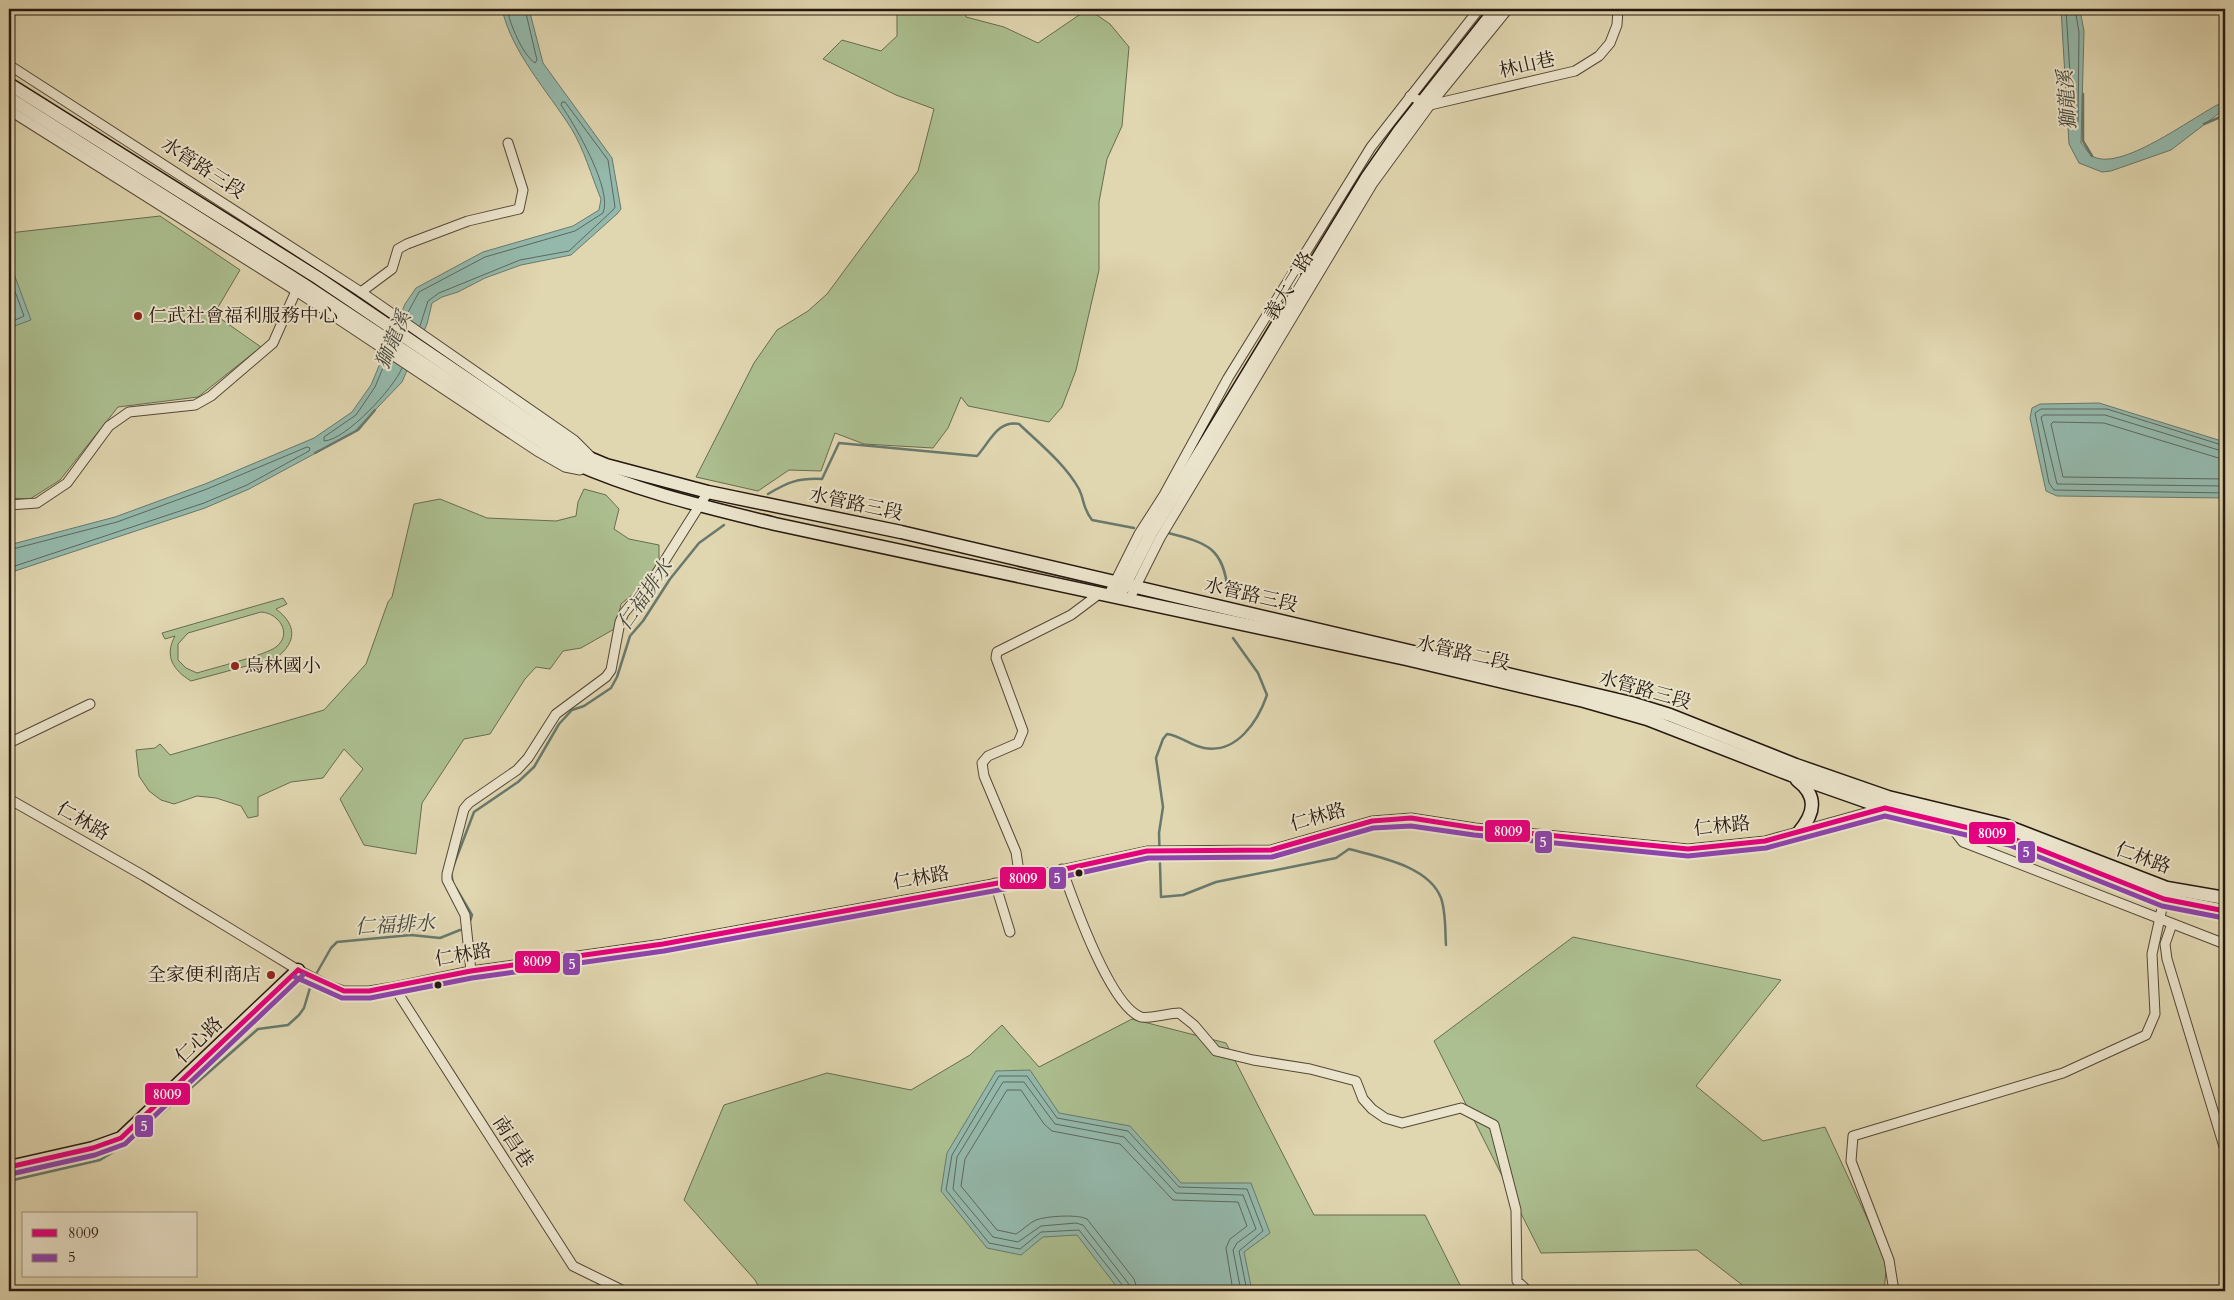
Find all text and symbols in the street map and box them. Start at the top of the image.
street label: 林山巷 [1496,46,1558,84]
water label: 獅龍溪 [2051,67,2083,131]
street label: 水管路三段 [156,131,250,205]
street label: 義大二路 [1258,247,1320,325]
place label: 仁武社會福利服務中心 [148,303,338,329]
water label: 獅龍溪 [369,305,418,373]
marker: 仁武社會福利服務中心 [132,310,144,322]
street label: 水管路三段 [807,481,905,527]
water label: 仁福排水 [611,553,680,636]
street label: 水管路三段 [1202,572,1300,618]
street label: 水管路二段 [1414,630,1512,676]
place label: 烏林國小 [245,653,321,679]
marker: 烏林國小 [229,660,241,672]
street label: 水管路三段 [1596,664,1694,716]
street label: 仁林路 [52,795,114,847]
street label: 仁林路 [1287,797,1349,837]
street label: 仁林路 [1692,810,1752,842]
line badge: 8009 [1484,819,1531,843]
line badge: 8009 [1968,821,2016,845]
text: 8009 [1494,822,1522,841]
text: 8009 [1978,824,2006,843]
line badge: 5 [1534,830,1553,854]
text: 5 [1539,833,1547,852]
street label: 仁林路 [2112,836,2174,880]
line badge: 5 [2017,840,2036,864]
text: 5 [2022,843,2030,862]
street label: 仁林路 [891,860,951,896]
line badge: 8009 [999,866,1047,890]
line badge: 5 [1048,866,1067,890]
unlabelled marker [1074,868,1084,878]
text: 8009 [1009,869,1037,888]
text: 5 [1053,869,1061,888]
water label: 仁福排水 [354,909,438,941]
street label: 仁林路 [433,937,493,973]
line badge: 8009 [514,950,561,974]
text: 8009 [523,952,551,971]
line badge: 5 [562,952,581,976]
text: 5 [568,955,576,974]
place label: 全家便利商店 [147,962,261,988]
marker: 全家便利商店 [265,969,277,981]
unlabelled marker [433,980,443,990]
street label: 仁心路 [169,1011,229,1069]
line badge: 8009 [144,1082,191,1106]
text: 8009 [153,1085,181,1104]
street label: 南昌巷 [487,1111,539,1173]
line badge: 5 [134,1114,154,1138]
text: 5 [140,1117,148,1136]
legend [22,1212,198,1278]
text: 8009 [68,1223,99,1243]
text: 5 [68,1247,76,1267]

